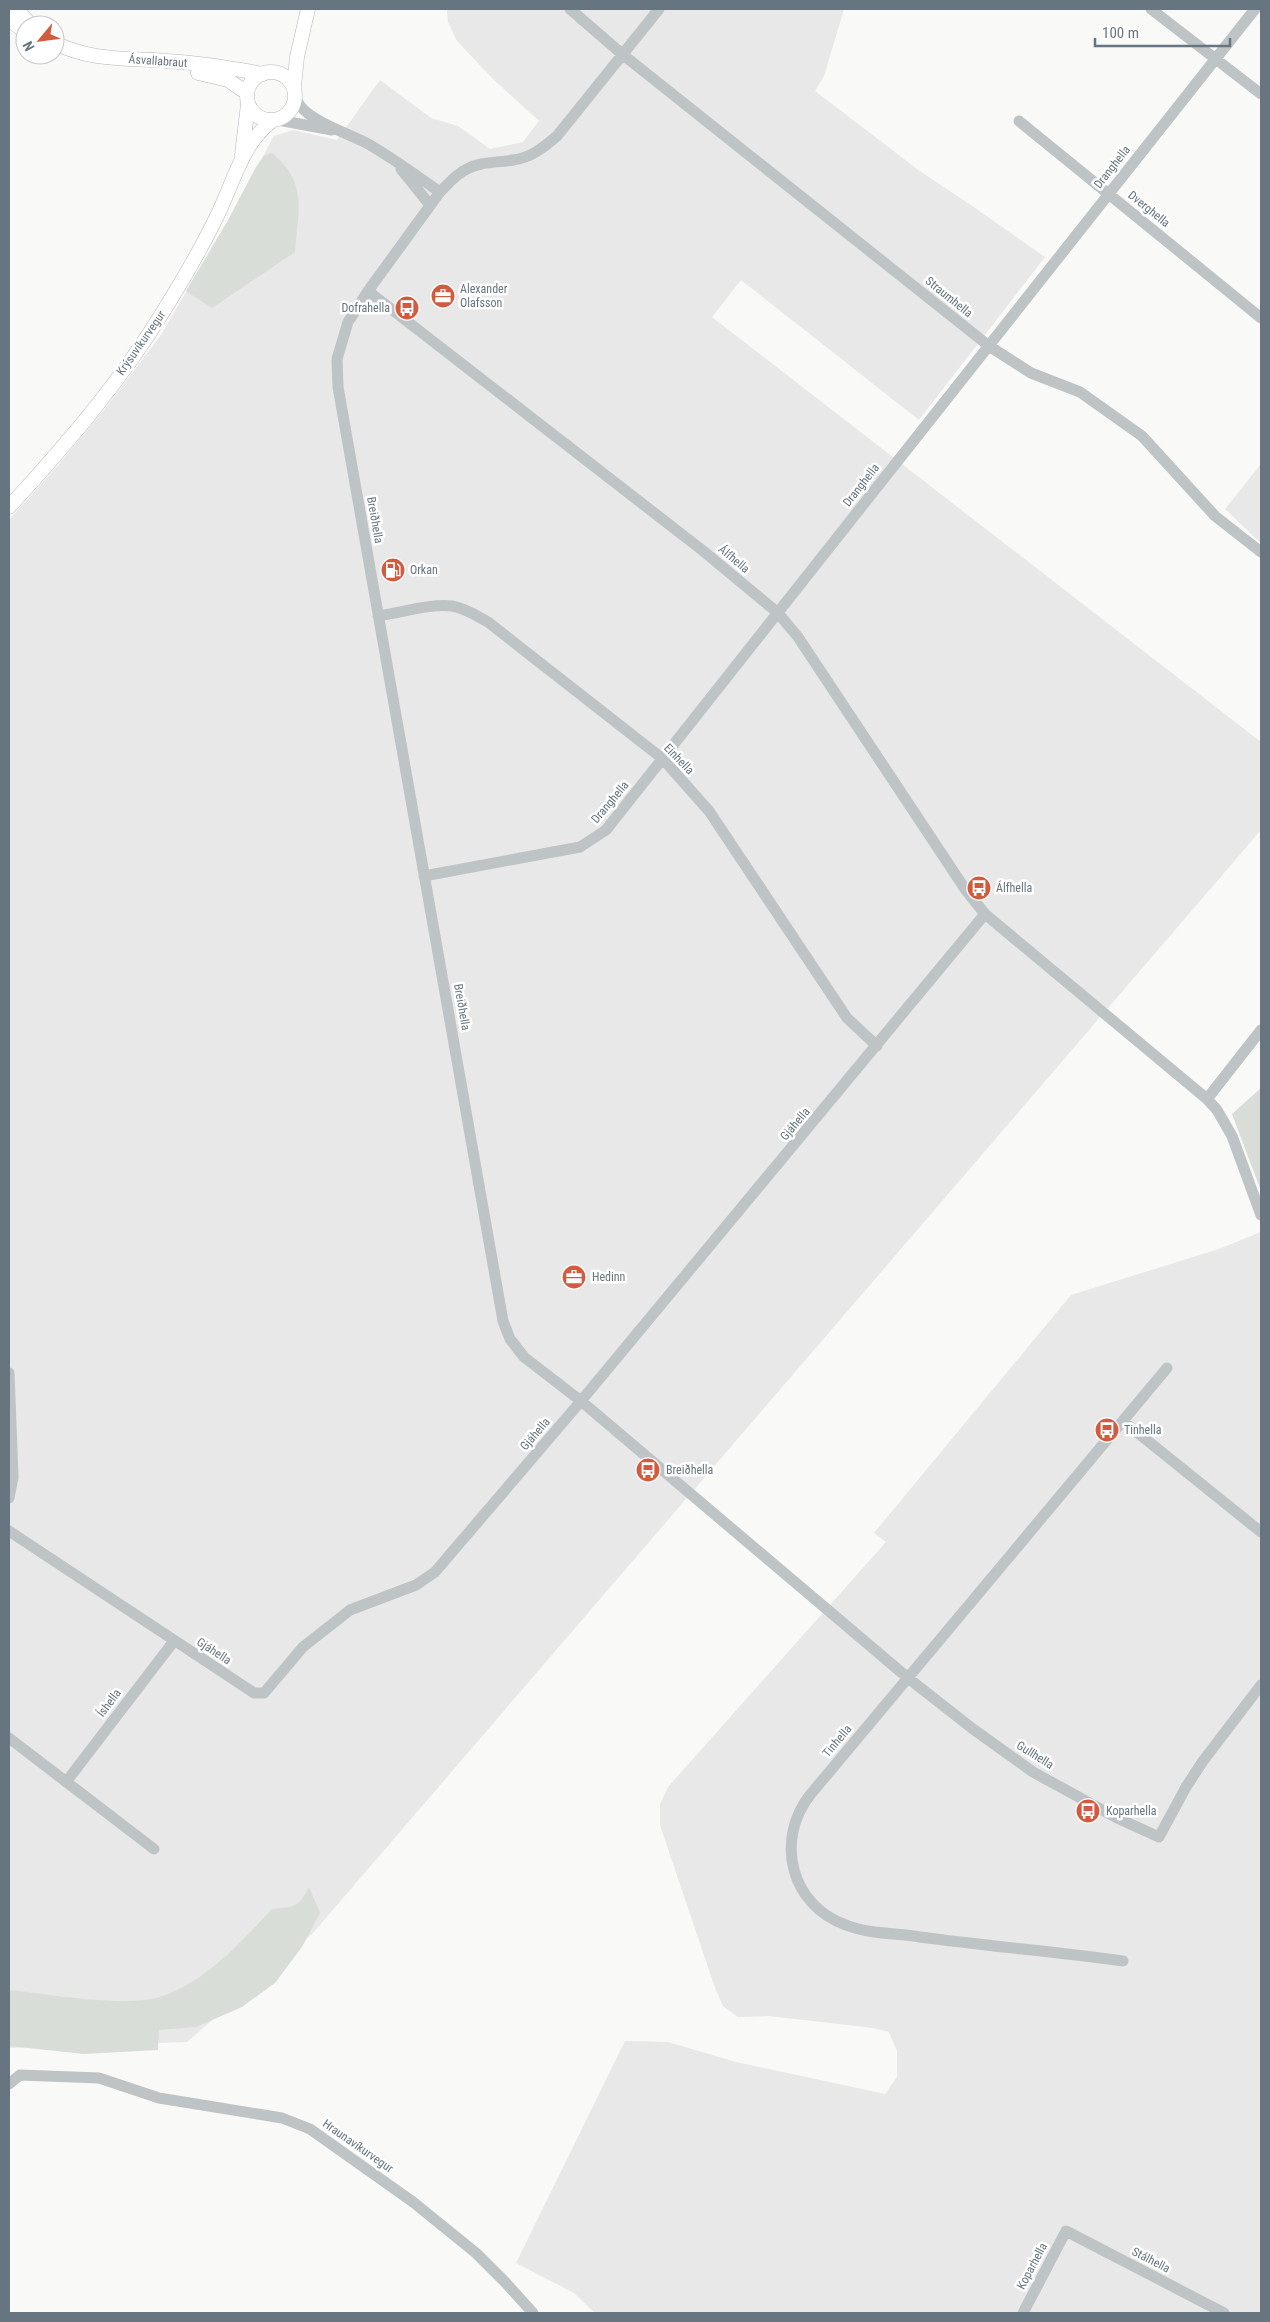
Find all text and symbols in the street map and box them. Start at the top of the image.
north arrow [15,15,65,65]
scale bar [1095,15,1230,47]
text: 100 m [1102,24,1139,42]
text: N [20,39,38,54]
street label: Ásvallabraut [128,51,188,70]
street label: Dranghella [1091,143,1133,191]
street label: Dverghella [1125,188,1173,230]
street label: Straumhella [923,274,976,320]
place label: Alexander Olafsson [460,282,508,310]
office icon: Alexander Olafsson [430,283,456,309]
bus stop icon: Dofrahella [394,295,420,321]
place label: Dofrahella [341,301,390,315]
street label: Krýsuvíkurvegur [114,308,169,378]
street label: Dranghella [840,461,882,509]
street label: Breiðhella [364,495,386,545]
street label: Álfhella [716,541,753,576]
fuel station icon: Orkan [380,557,406,583]
place label: Orkan [410,563,438,577]
street label: Einhella [661,741,697,777]
street label: Dranghella [588,778,632,826]
bus stop icon: Álfhella [966,875,992,901]
place label: Álfhella [996,880,1032,895]
street label: Breiðhella [451,982,473,1032]
street label: Gjáhella [777,1105,813,1143]
office icon: Hedinn [561,1264,587,1290]
place label: Hedinn [592,1270,626,1284]
street label: Gjáhella [517,1415,553,1453]
bus stop icon: Tinhella [1094,1417,1120,1443]
place label: Tinhella [1124,1423,1162,1437]
bus stop icon: Breiðhella [635,1457,661,1483]
place label: Breiðhella [666,1463,714,1477]
street label: Gjáhella [194,1635,234,1667]
street label: Íshella [93,1686,124,1720]
street label: Tinhella [820,1722,855,1760]
street label: Gullhella [1014,1738,1056,1772]
bus stop icon: Koparhella [1075,1798,1101,1824]
place label: Koparhella [1106,1804,1157,1818]
street label: Hraunavíkurvegur [320,2116,396,2176]
street label: Koparhella [1014,2240,1050,2292]
street label: Stálhella [1130,2244,1173,2276]

